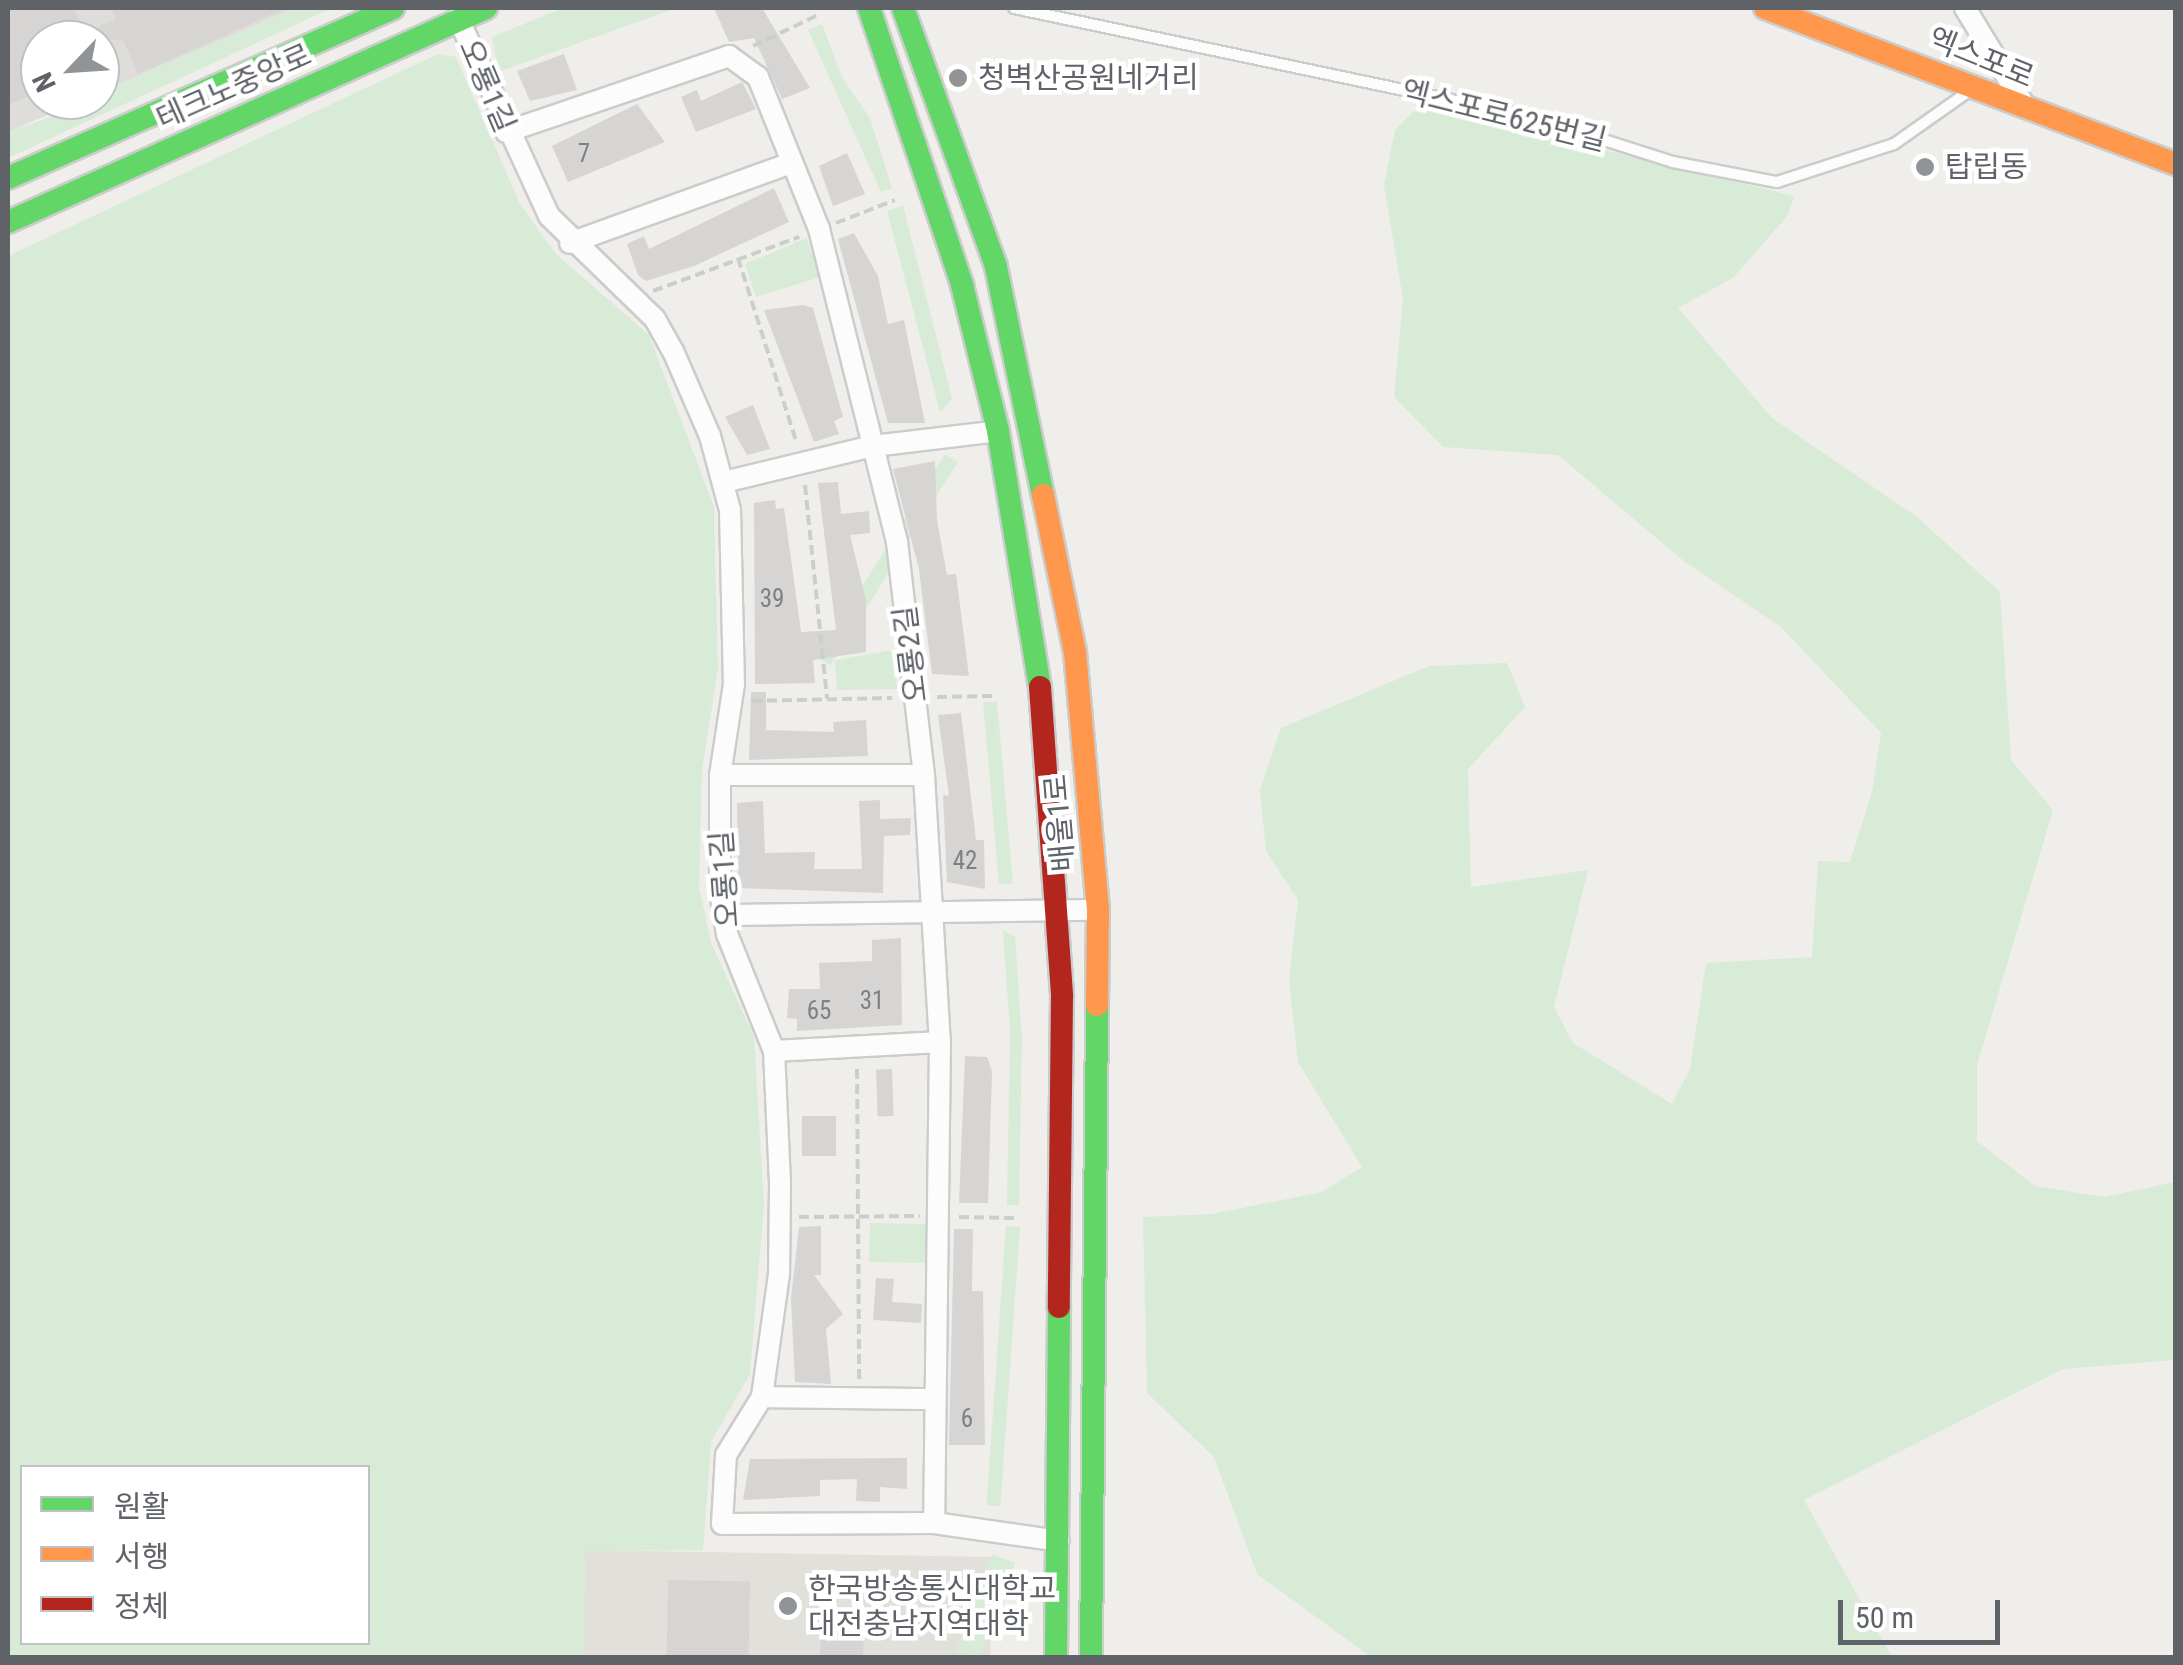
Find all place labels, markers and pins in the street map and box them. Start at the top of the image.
place label: 청벽산공원네거리 [978,60,1199,96]
marker: 청벽산공원네거리 [947,67,969,89]
place label: 탑립동 [1945,149,2028,185]
marker: 탑립동 [1914,156,1936,178]
place label: 한국방송통신대학교 대전충남지역대학 [808,1571,1056,1642]
marker: 한국방송통신대학교 대전충남지역대학 [777,1595,799,1617]

